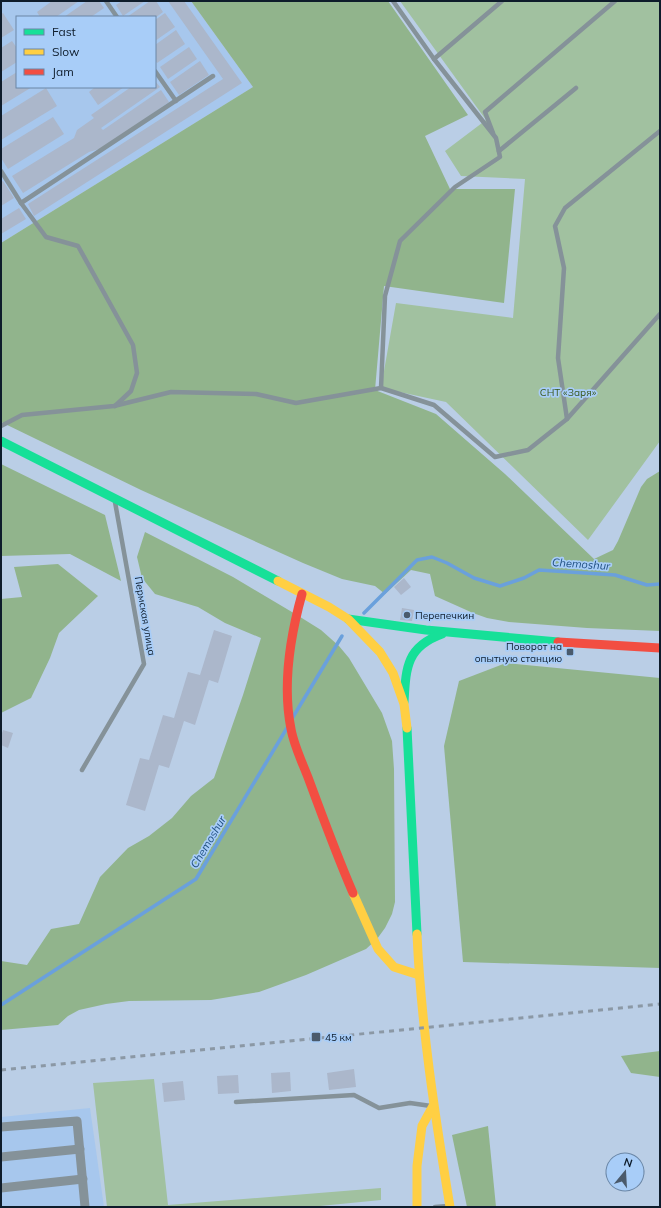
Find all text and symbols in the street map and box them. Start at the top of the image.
legend [16,16,156,88]
text: Fast [52,24,76,39]
text: Slow [52,44,80,59]
text: Jam [52,64,74,79]
park label: СНТ «Заря» [540,386,597,399]
water label: Chemoshur [552,555,611,573]
street label: Пермская улица [132,576,158,656]
place label: Перепечкин [415,609,474,622]
marker: Перепечкин [402,610,412,620]
place label: Поворот на опытную станцию [475,640,562,665]
marker: Поворот на опытную станцию [565,647,575,657]
water label: Chemoshur [187,813,229,871]
marker: 45 км [310,1031,322,1043]
place label: 45 км [325,1031,352,1044]
north arrow [605,1152,645,1192]
text: N [622,1155,634,1170]

